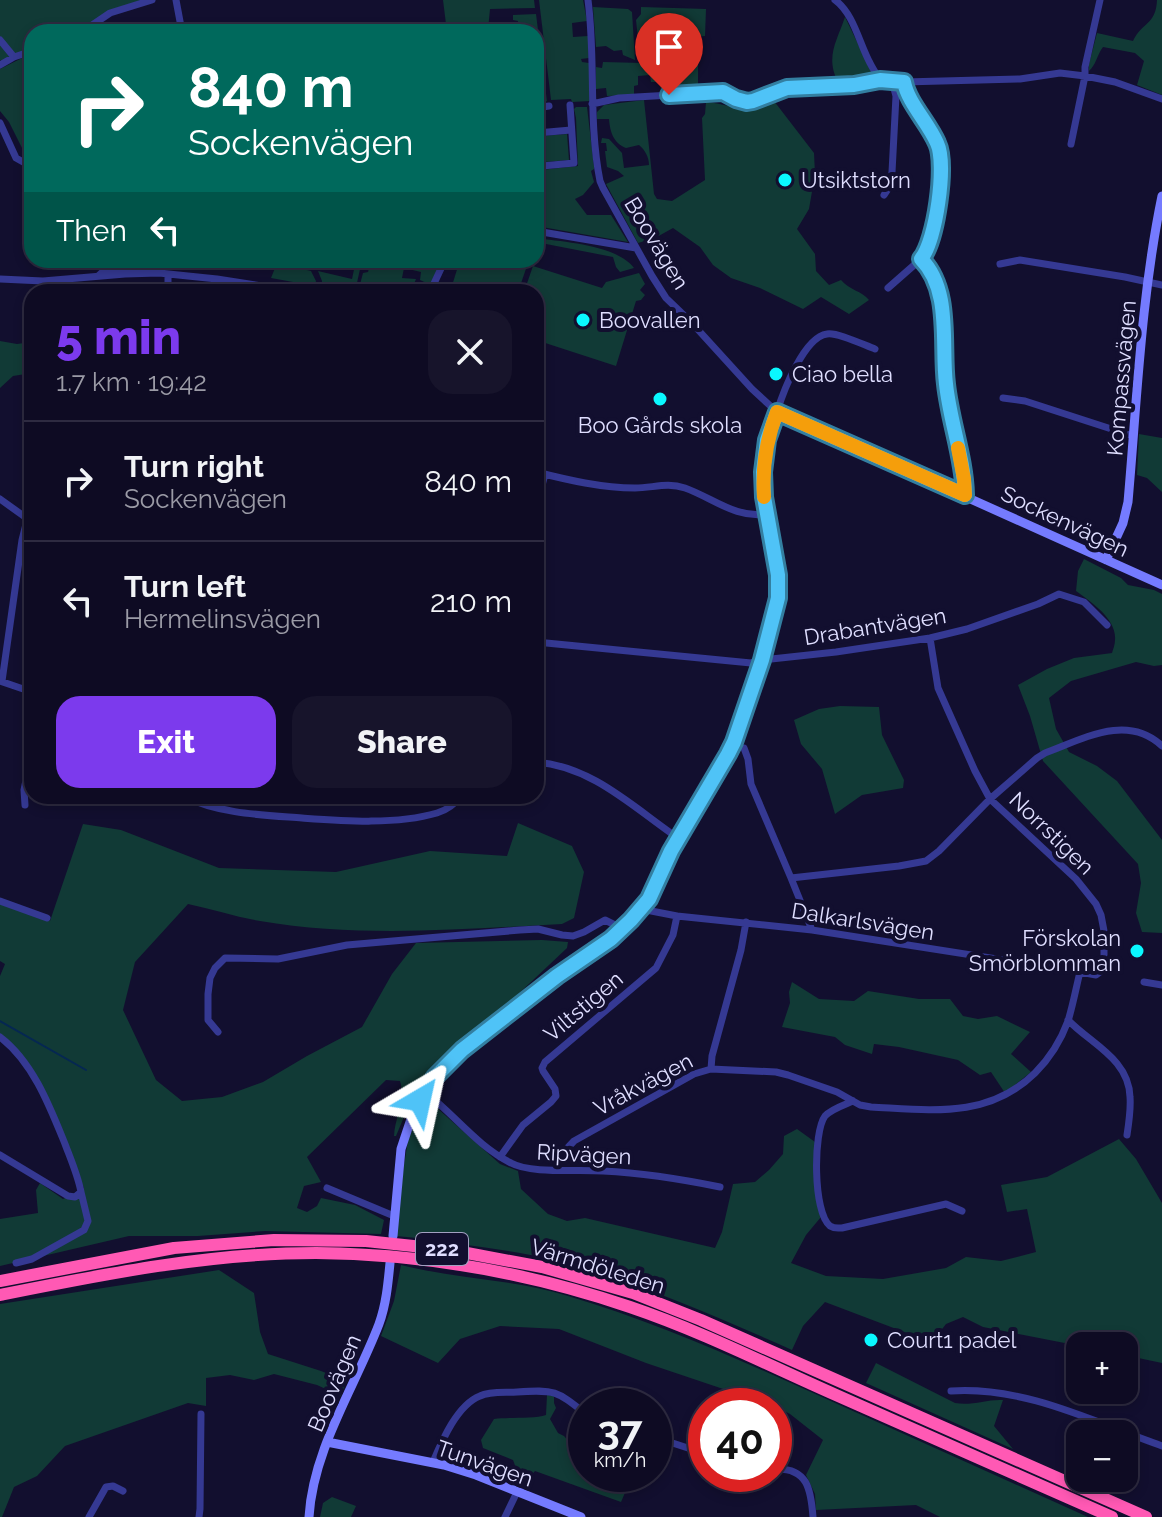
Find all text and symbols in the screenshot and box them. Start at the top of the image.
pin [635,13,703,95]
icon: arrive [647,25,691,69]
text: 840 m [188,54,354,120]
icon: right [56,56,160,160]
text: Sockenvägen [188,121,414,163]
place label: Utsiktstorn [801,167,911,193]
marker: Utsiktstorn [776,171,794,189]
street label: Boovägen [619,192,695,294]
icon: left [143,208,187,252]
text: Then [56,213,127,248]
street label: Kompassvägen [1101,299,1141,457]
place label: Boovallen [599,307,701,333]
text: 5 min [56,309,181,365]
button: close [428,310,512,394]
marker: Boovallen [574,311,592,329]
place label: Ciao bella [792,361,893,387]
marker: Ciao bella [767,365,785,383]
text: 1.7 km · 19:42 [56,367,207,397]
marker: Boo Gårds skola [651,390,669,408]
place label: Boo Gårds skola [578,412,742,438]
text: Turn right [124,449,264,484]
icon: right [56,459,100,503]
text: 840 m [424,464,512,499]
street label: Sockenvägen [997,480,1133,562]
text: Sockenvägen [124,484,287,514]
text: Turn left [124,569,246,604]
icon: left [56,579,100,623]
text: 210 m [430,584,512,619]
street label: Drabantvägen [802,602,948,650]
text: Hermelinsvägen [124,604,321,634]
button: Exit [56,696,276,788]
button: Share [292,696,512,788]
street label: Norrstigen [1004,786,1100,880]
street label: Dalkarlsvägen [790,897,936,945]
place label: Förskolan Smörblomman [969,925,1121,976]
marker: Förskolan Smörblomman [1128,942,1146,960]
street label: Viltstigen [538,965,628,1047]
street label: Vråkvägen [589,1047,697,1121]
position arrow [378,1058,462,1142]
street label: Ripvägen [536,1139,632,1169]
road number: 222 [416,1233,468,1265]
street label: Värmdöleden [528,1233,668,1299]
place label: Court1 padel [887,1327,1017,1353]
street label: Boovägen [302,1330,366,1436]
marker: Court1 padel [862,1331,880,1349]
map controls [1066,1332,1138,1492]
button: + [1066,1332,1138,1404]
speed limit sign: 40 [688,1388,792,1492]
text: 37 [598,1406,642,1453]
button: − [1066,1420,1138,1492]
street label: Tunvägen [433,1434,537,1492]
text: km/h [594,1448,646,1472]

